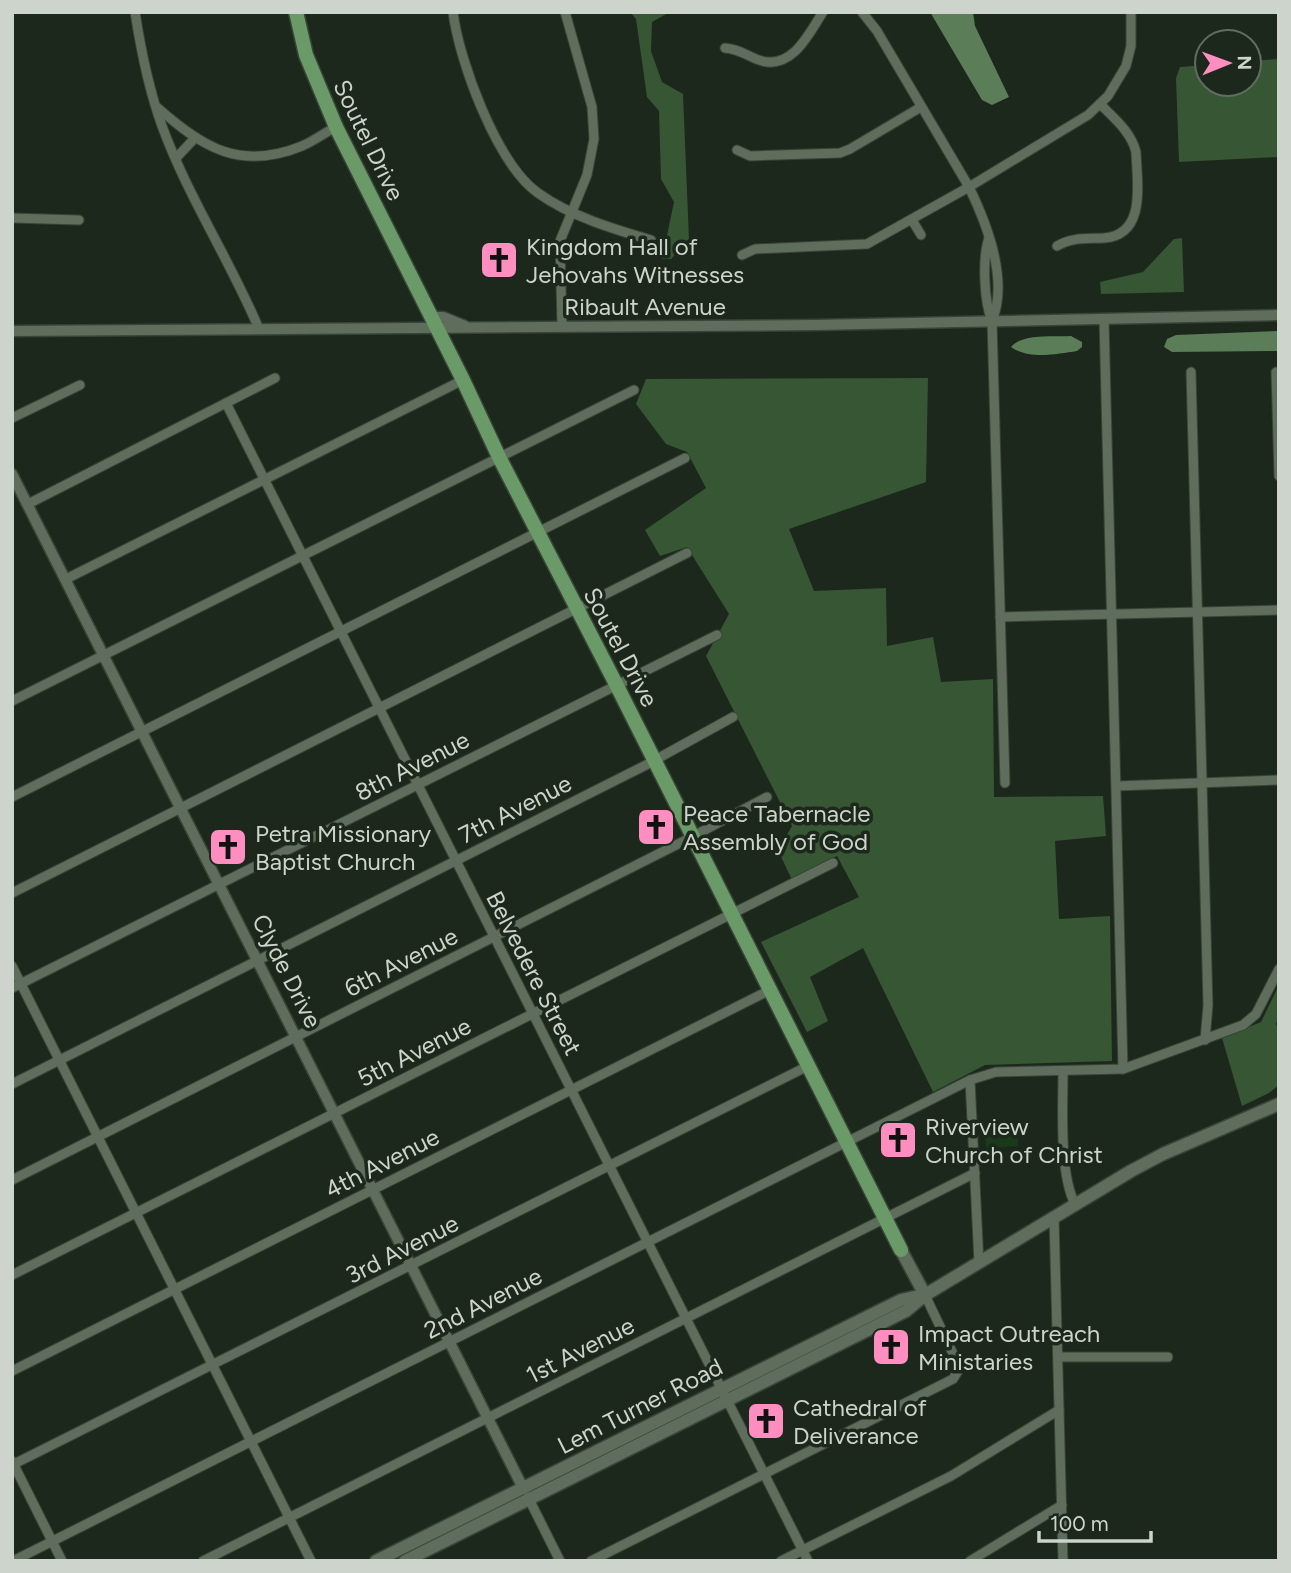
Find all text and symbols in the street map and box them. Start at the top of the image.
north arrow [1193,28,1263,98]
text: N [1233,55,1256,70]
street label: Soutel Drive [327,75,411,205]
place label: Kingdom Hall of Jehovahs Witnesses [526,232,744,289]
church icon: Kingdom Hall of Jehovahs Witnesses [478,239,520,281]
street label: Ribault Avenue [564,292,726,321]
street label: Soutel Drive [577,582,665,712]
street label: 8th Avenue [350,725,474,807]
street label: 7th Avenue [454,768,576,850]
place label: Peace Tabernacle Assembly of God [683,799,870,856]
church icon: Peace Tabernacle Assembly of God [635,806,677,848]
place label: Petra Missionary Baptist Church [255,819,432,876]
church icon: Petra Missionary Baptist Church [207,826,249,868]
street label: Belvedere Street [480,886,588,1060]
street label: Clyde Drive [246,909,328,1033]
street label: 6th Avenue [340,921,462,1003]
street label: 5th Avenue [352,1011,476,1093]
place label: Riverview Church of Christ [925,1112,1103,1169]
church icon: Riverview Church of Christ [877,1119,919,1161]
street label: 4th Avenue [320,1122,444,1204]
street label: 3rd Avenue [341,1208,463,1290]
street label: 2nd Avenue [419,1261,547,1345]
street label: 1st Avenue [521,1310,639,1390]
place label: Impact Outreach Ministaries [918,1319,1100,1376]
church icon: Impact Outreach Ministaries [870,1326,912,1368]
street label: Lem Turner Road [553,1352,727,1460]
place label: Cathedral of Deliverance [793,1393,927,1450]
church icon: Cathedral of Deliverance [745,1400,787,1442]
scale bar [1039,1500,1151,1544]
text: 100 m [1050,1511,1109,1536]

